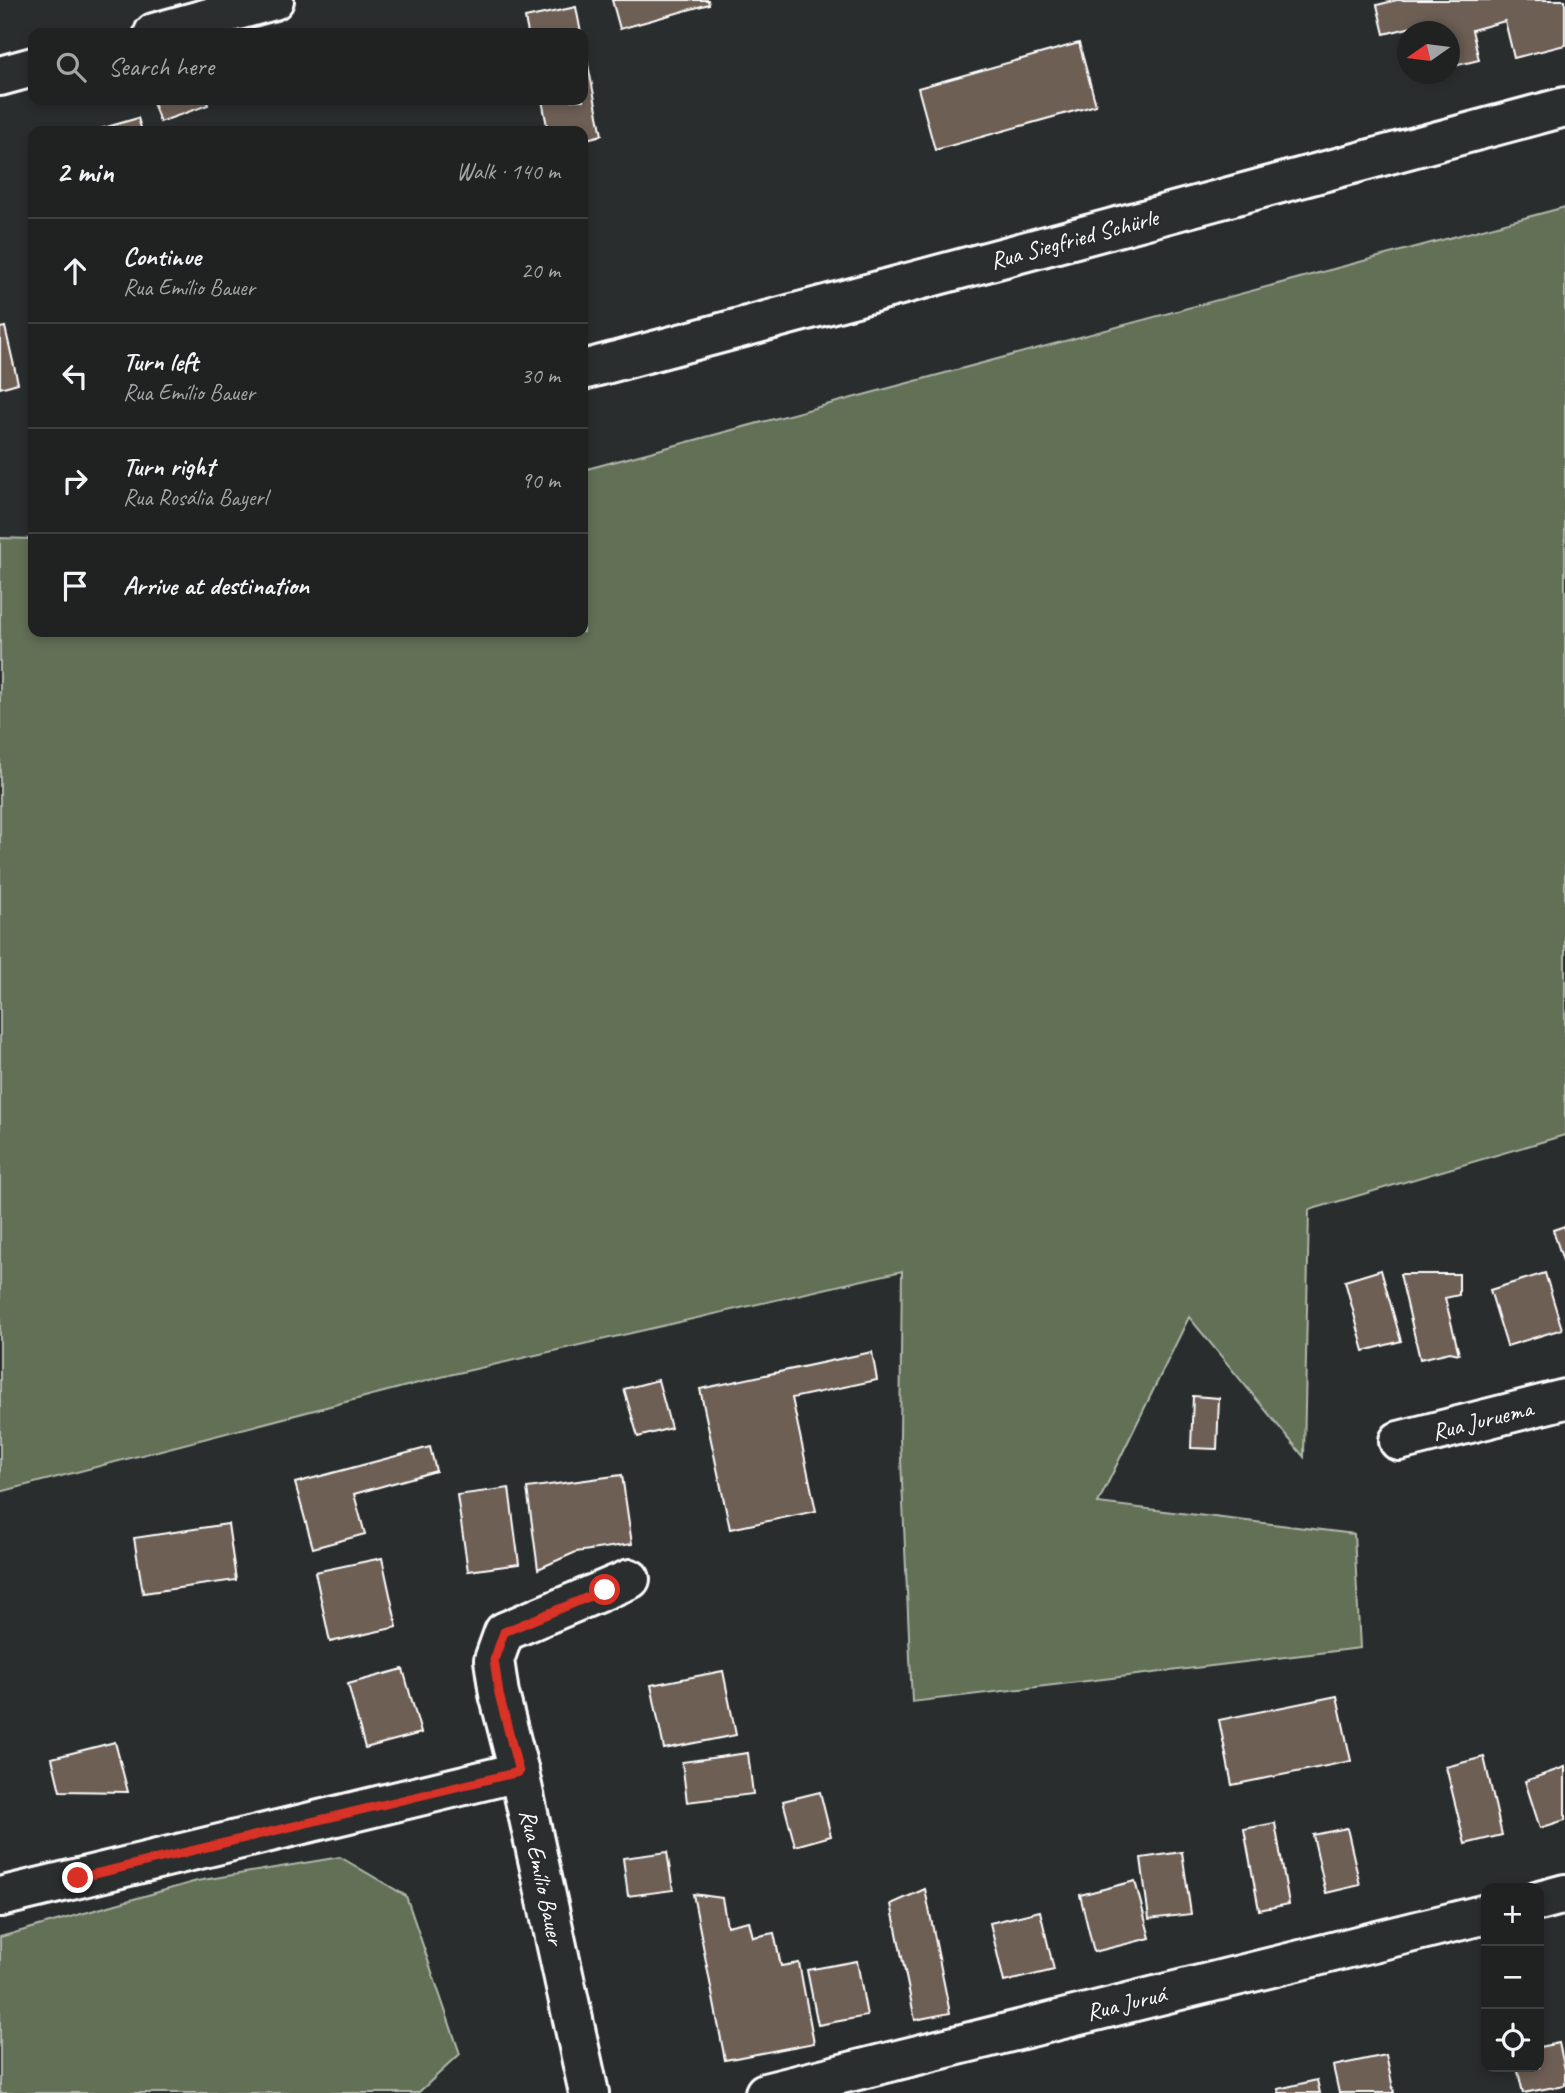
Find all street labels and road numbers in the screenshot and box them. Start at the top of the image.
street label: Rua Siegfried Schürle [987,202,1163,276]
street label: Rua Juruema [1429,1393,1537,1447]
street label: Rua Emílio Bauer [513,1807,571,1950]
street label: Rua Juruá [1083,1978,1171,2027]

